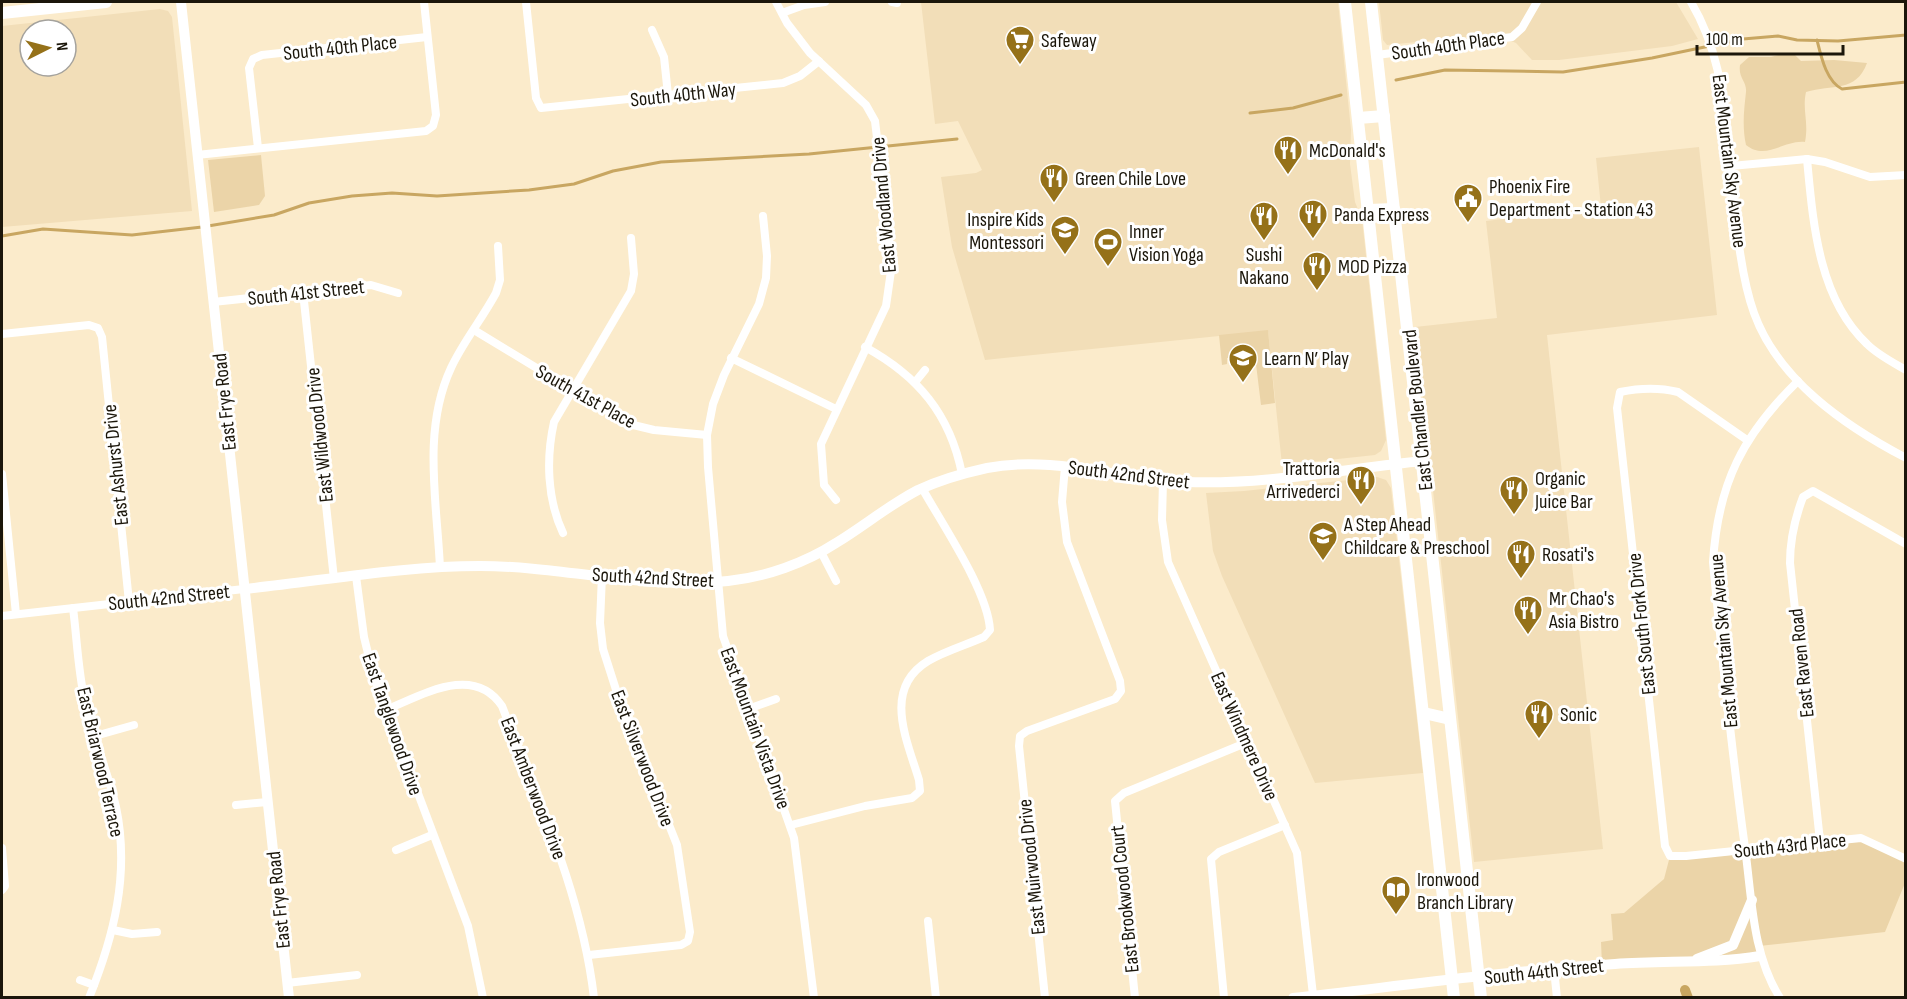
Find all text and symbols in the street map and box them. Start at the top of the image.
north arrow [18,18,78,78]
scale bar [1697,18,1842,56]
supermarket icon: Safeway [1004,24,1036,66]
street label: South 40th Place [1390,26,1506,66]
place label: Safeway [1041,29,1097,53]
text: 100 m [1706,29,1743,50]
street label: South 40th Place [282,30,398,66]
text: N [52,41,71,52]
street label: East Mountain Sky Avenue [1706,73,1752,249]
street label: South 40th Way [629,77,737,112]
restaurant icon: McDonald's [1272,134,1304,176]
street label: East Woodland Drive [866,136,902,274]
place label: McDonald's [1309,139,1386,163]
restaurant icon: Green Chile Love [1038,162,1070,204]
place label: Green Chile Love [1075,167,1186,191]
place label: Phoenix Fire Department - Station 43 [1489,175,1653,222]
public building icon: Phoenix Fire Department - Station 43 [1452,182,1484,224]
restaurant icon: Panda Express [1297,198,1329,240]
restaurant icon: Sushi Nakano [1248,200,1280,242]
place label: Panda Express [1334,203,1429,227]
place label: Inspire Kids Montessori [967,208,1044,255]
school or university icon: Inspire Kids Montessori [1049,214,1081,256]
place label: Inner Vision Yoga [1129,220,1204,267]
sports icon: Inner Vision Yoga [1092,226,1124,268]
place label: Sushi Nakano [1239,243,1289,290]
restaurant icon: MOD Pizza [1301,250,1333,292]
place label: MOD Pizza [1338,255,1407,279]
street label: South 41st Street [247,275,366,311]
street label: East Chandler Boulevard [1398,328,1438,492]
school or university icon: Learn N’ Play [1227,342,1259,384]
place label: Learn N’ Play [1264,347,1349,371]
street label: East Frye Road [208,352,242,452]
street label: South 41st Place [531,360,640,434]
street label: East Wildwood Drive [301,366,339,503]
street label: East Ashurst Drive [98,403,134,527]
street label: South 42nd Street [1067,456,1191,494]
place label: Trattoria Arrivederci [1266,457,1340,504]
restaurant icon: Trattoria Arrivederci [1345,464,1377,506]
place label: Organic Juice Bar [1534,467,1593,514]
restaurant icon: Organic Juice Bar [1498,474,1530,516]
place label: A Step Ahead Childcare & Preschool [1343,513,1489,560]
school or university icon: A Step Ahead Childcare & Preschool [1307,520,1339,562]
restaurant icon: Rosati's [1505,538,1537,580]
place label: Rosati's [1542,543,1594,567]
street label: East South Fork Drive [1623,552,1661,696]
street label: East Mountain Sky Avenue [1704,553,1744,729]
street label: South 42nd Street [591,563,715,593]
street label: South 42nd Street [107,580,231,616]
place label: Mr Chao's Asia Bistro [1548,587,1619,634]
restaurant icon: Mr Chao's Asia Bistro [1512,594,1544,636]
street label: East Raven Road [1784,607,1820,719]
street label: East Mountain Vista Drive [715,644,795,812]
street label: East Tanglewood Drive [356,650,428,799]
street label: East Windmere Drive [1205,668,1283,804]
street label: East Briarwood Terrace [71,685,129,840]
street label: East Silverwood Drive [605,687,679,830]
restaurant icon: Sonic [1523,698,1555,740]
place label: Sonic [1560,703,1597,727]
street label: East Amberwood Drive [495,714,571,863]
street label: East Muirwood Drive [1013,798,1051,936]
street label: East Brookwood Court [1105,824,1145,974]
street label: South 43rd Place [1733,828,1847,864]
street label: East Frye Road [262,850,296,950]
place label: Ironwood Branch Library [1417,868,1514,915]
library icon: Ironwood Branch Library [1380,874,1412,916]
street label: South 44th Street [1483,954,1605,990]

